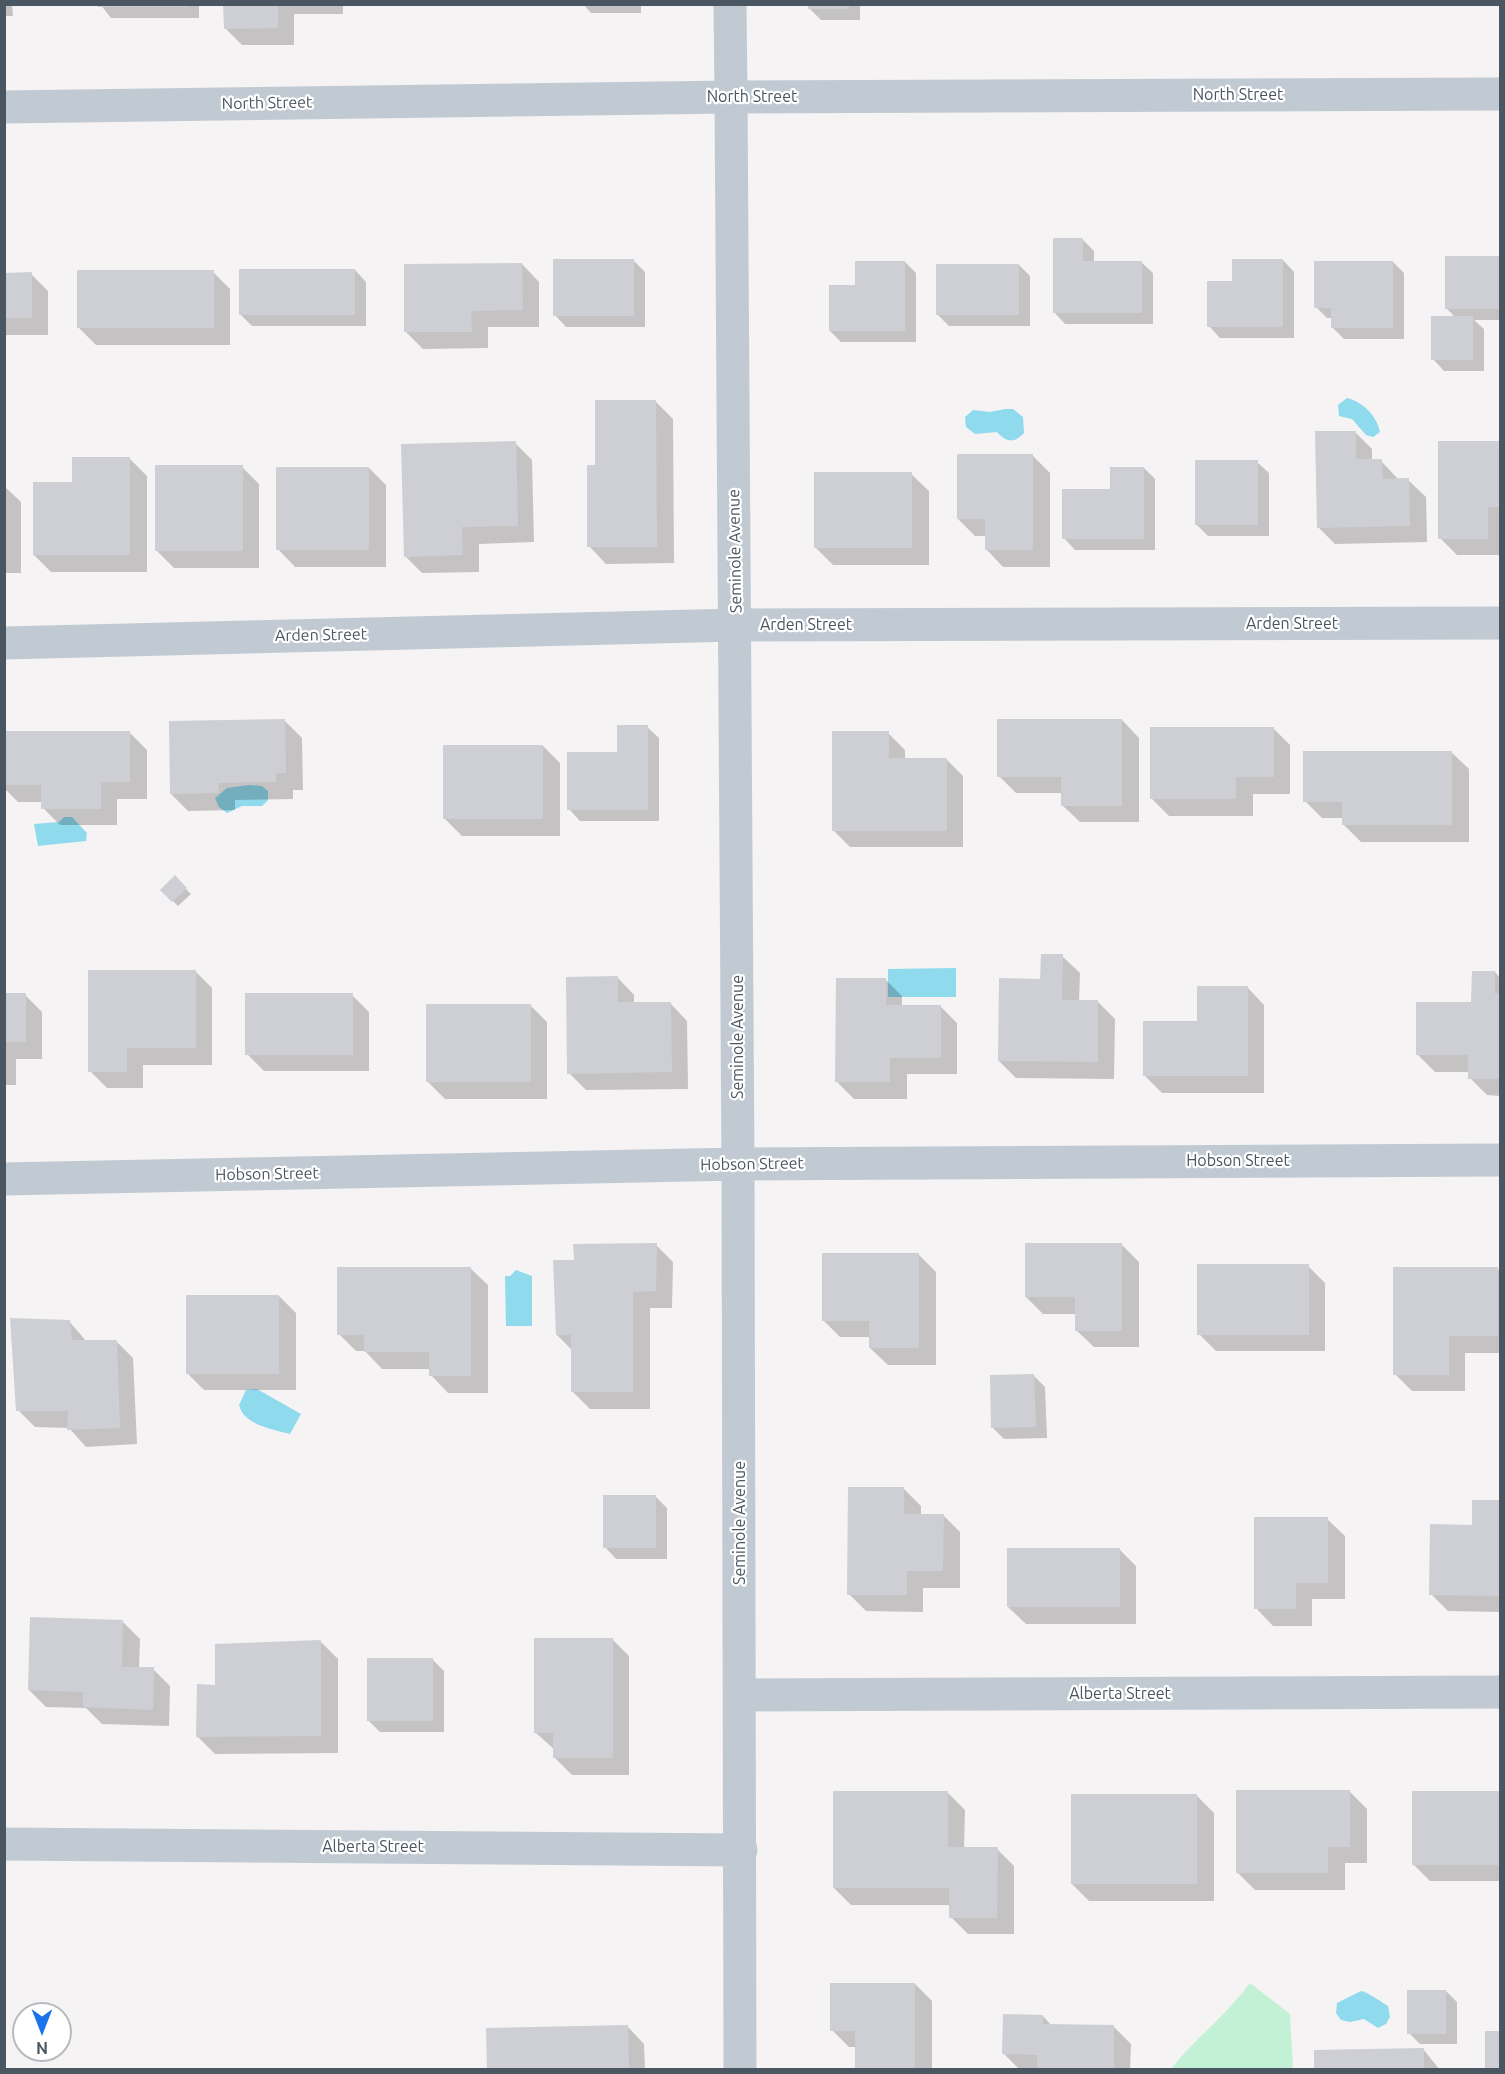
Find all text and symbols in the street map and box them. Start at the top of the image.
street label: North Street [1193,85,1283,105]
street label: North Street [707,87,797,107]
street label: North Street [222,93,312,113]
street label: Seminole Avenue [724,489,746,613]
street label: Arden Street [1246,614,1338,634]
street label: Arden Street [760,615,852,635]
street label: Arden Street [275,625,367,645]
street label: Seminole Avenue [728,975,748,1099]
street label: Hobson Street [1186,1151,1290,1171]
street label: Hobson Street [700,1153,804,1175]
street label: Hobson Street [215,1163,319,1185]
street label: Seminole Avenue [730,1461,750,1585]
street label: Alberta Street [1069,1684,1171,1704]
street label: Alberta Street [322,1837,424,1857]
north arrow [12,2002,72,2062]
text: N [36,2039,48,2057]

